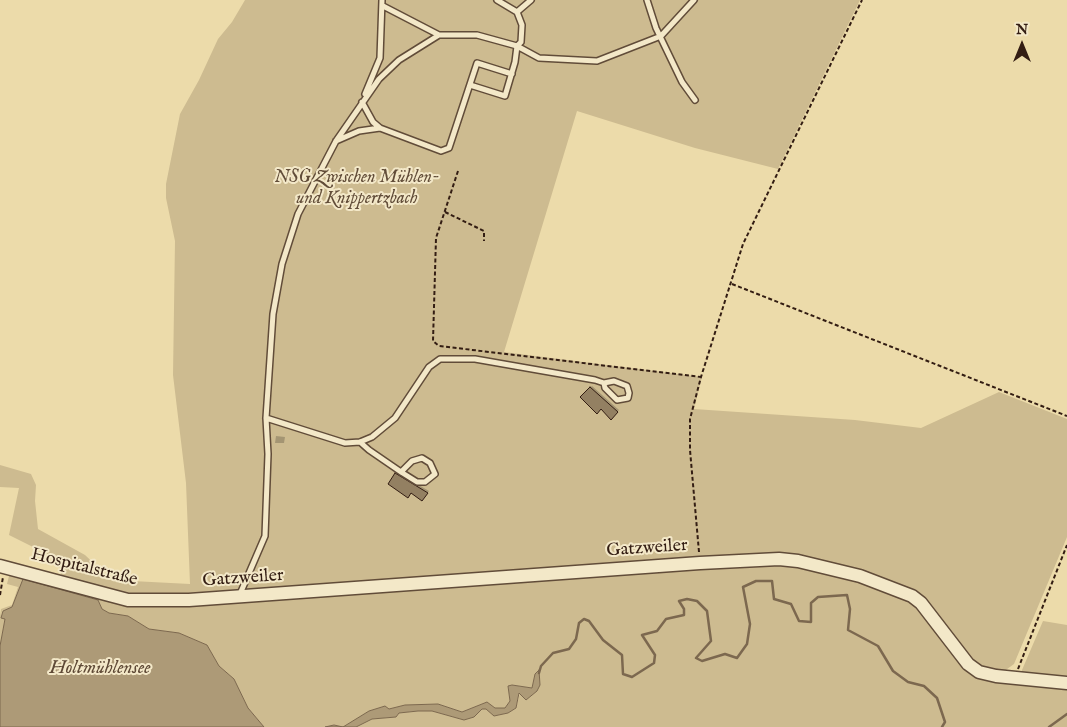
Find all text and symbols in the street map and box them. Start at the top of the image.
north arrow [997,20,1047,70]
text: N [1016,21,1028,39]
park label: NSG Zwischen Mühlen- und Knippertzbach [274,167,440,210]
street label: Gatzweiler [606,535,688,563]
street label: Hospitalstraße [29,544,139,592]
street label: Gatzweiler [202,565,284,593]
water label: Holtmühlensee [49,658,151,680]

